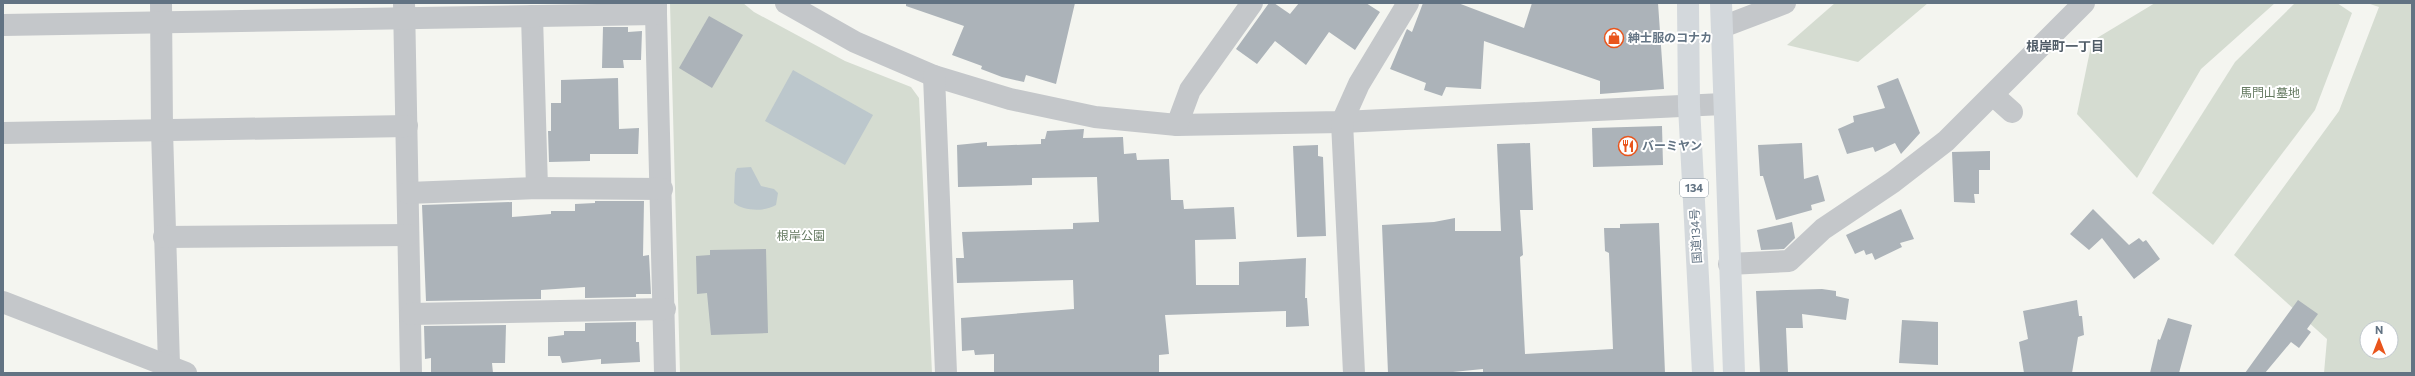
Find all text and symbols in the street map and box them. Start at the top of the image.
shop icon: 紳士服のコナカ [1603,27,1625,49]
place label: 紳士服のコナカ [1628,30,1712,44]
district label: 根岸町一丁目 [2026,38,2104,54]
park label: 馬門山墓地 [2240,85,2300,99]
restaurant icon: バーミヤン [1617,135,1639,157]
place label: バーミヤン [1642,138,1702,152]
road number: 134 [1680,179,1708,197]
street label: 国道134号 [1687,208,1703,264]
park label: 根岸公園 [777,228,825,242]
north arrow [2359,320,2399,360]
text: N [2375,323,2383,336]

